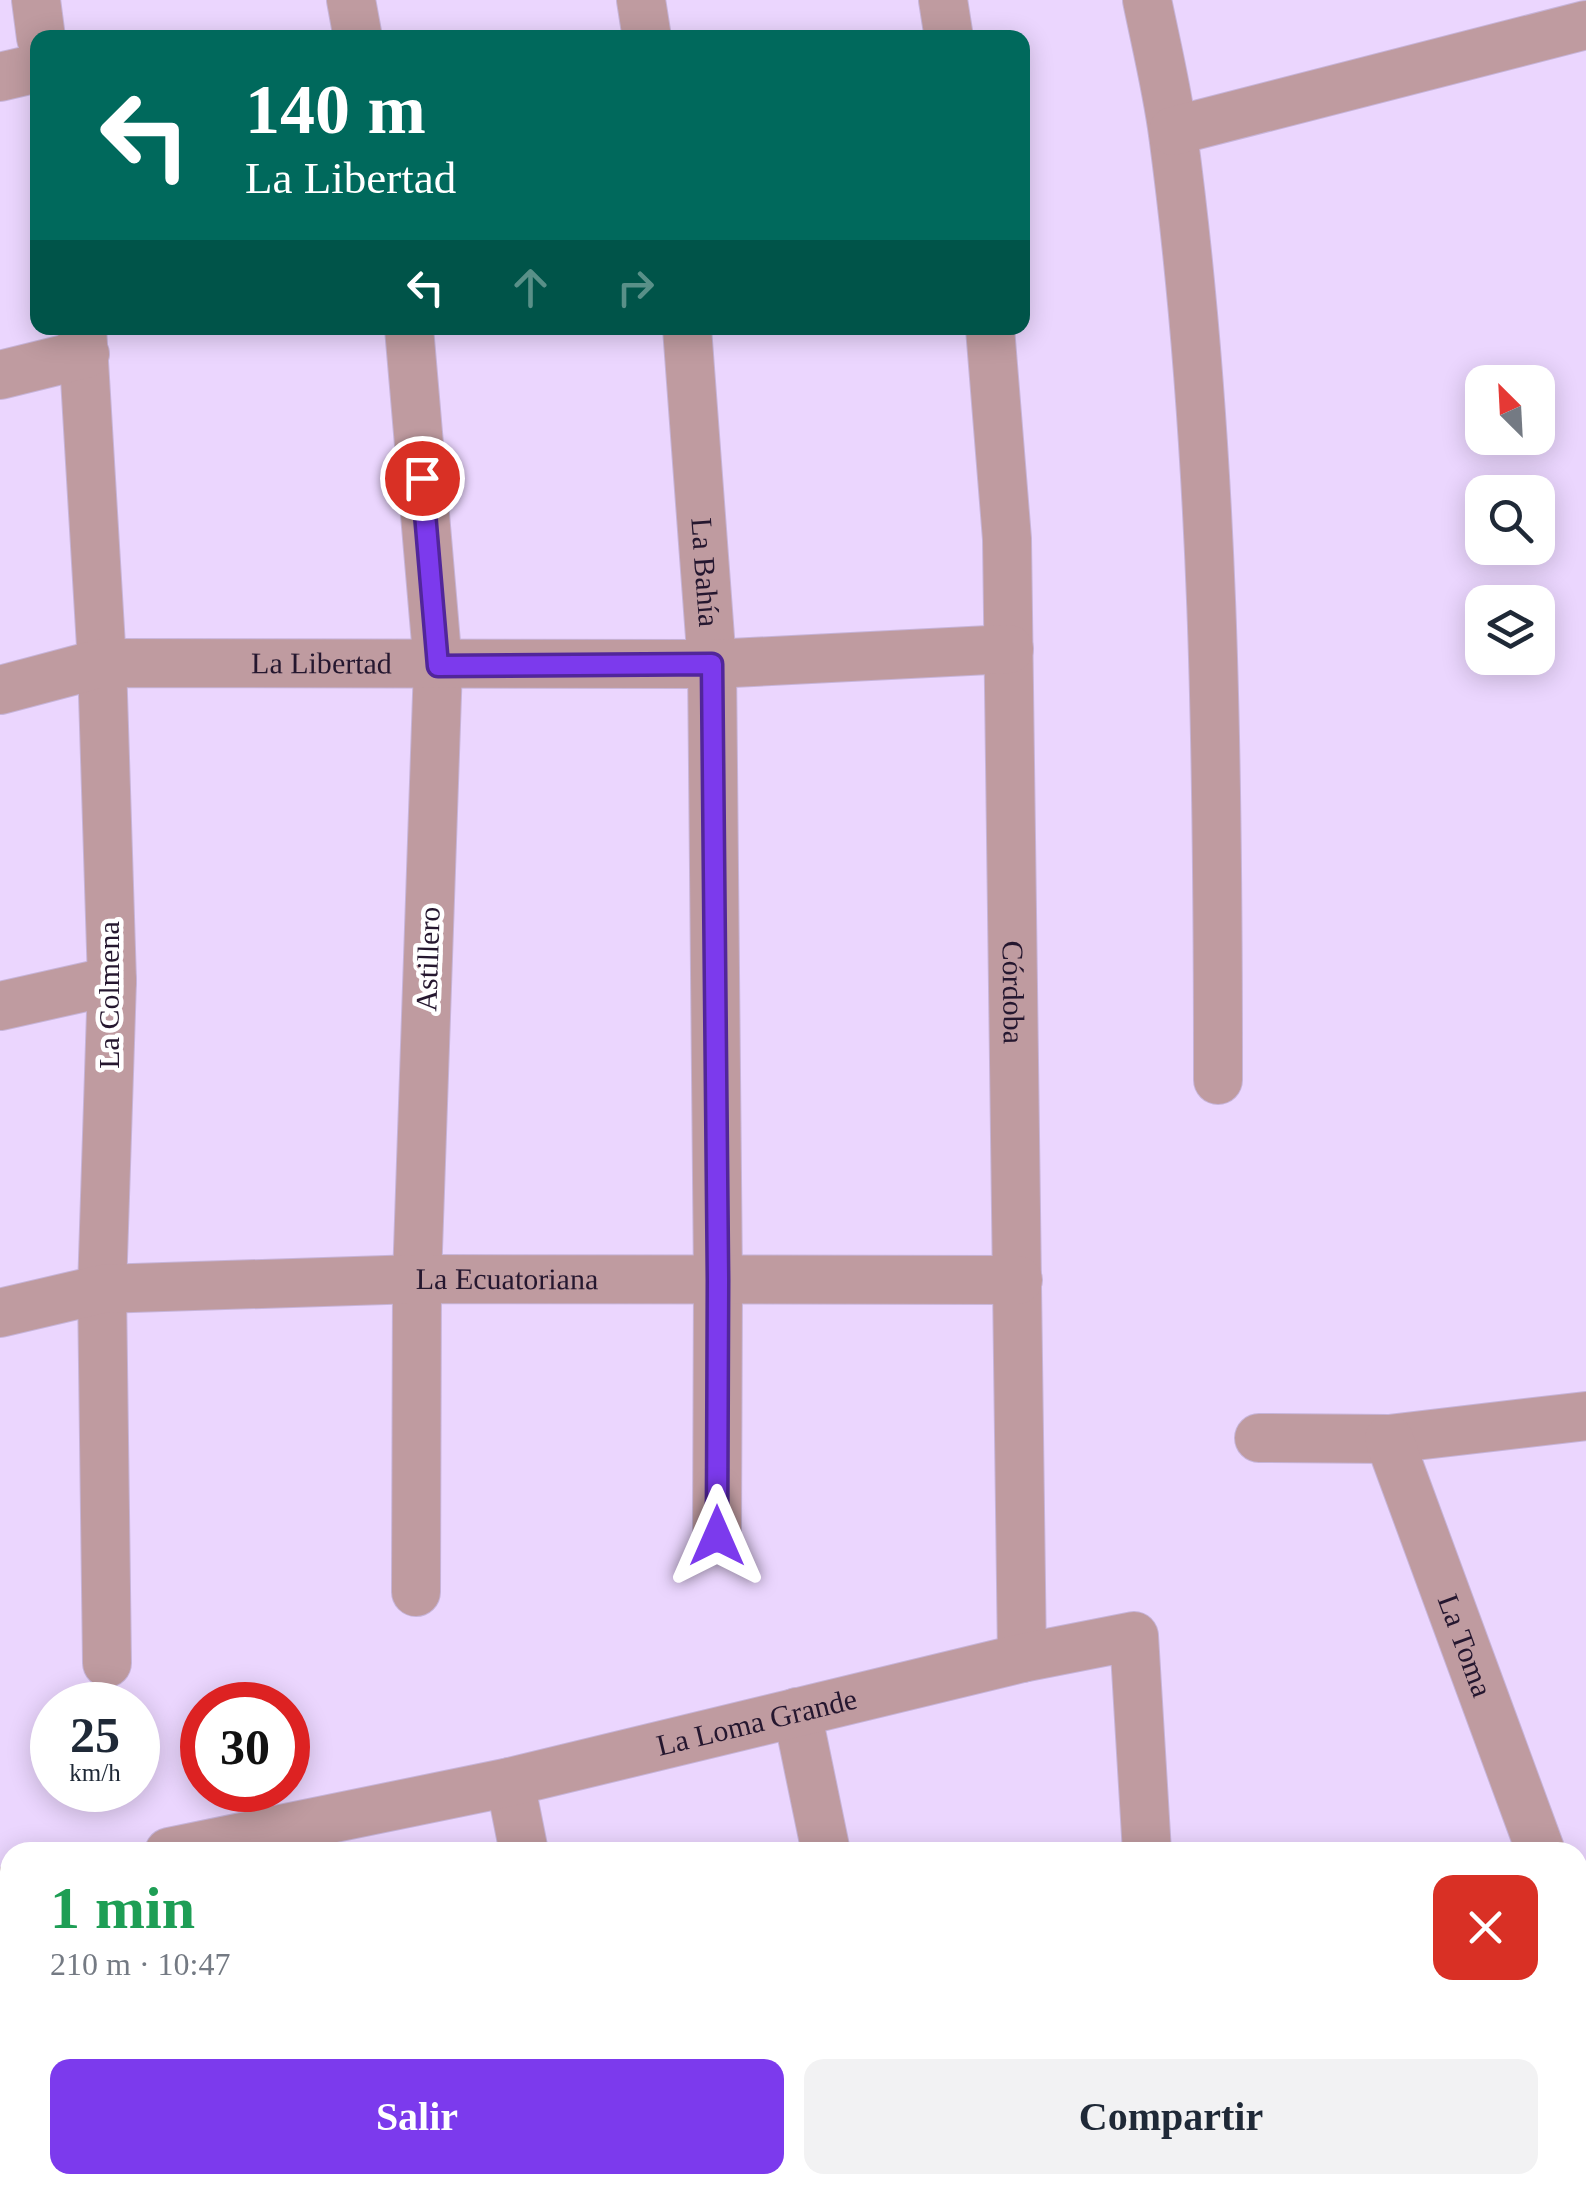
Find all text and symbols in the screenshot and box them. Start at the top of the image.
icon: left [80,70,210,200]
text: 140 m [245,71,426,148]
text: La Libertad [245,153,456,203]
icon: left [398,260,453,315]
icon: ahead [503,260,558,315]
icon: right [608,260,663,315]
north arrow [1465,365,1555,455]
map controls [1465,365,1555,675]
pin [380,436,465,521]
icon: arrive [395,451,450,506]
button: search [1465,475,1555,565]
street label: La Bahía [685,517,726,628]
button: layers [1465,585,1555,675]
street label: La Libertad [251,646,392,679]
street label: Astillero [409,906,446,1012]
street label: La Colmena [92,921,125,1069]
street label: Córdoba [996,940,1031,1044]
street label: La Ecuatoriana [416,1262,598,1295]
position arrow [665,1484,769,1588]
street label: La Toma [1432,1590,1499,1701]
speed limit sign: 30 [180,1682,310,1812]
street label: La Loma Grande [653,1682,860,1762]
text: 25 [70,1707,120,1763]
text: km/h [69,1759,121,1786]
text: 1 min [50,1875,195,1941]
button: close [1433,1875,1538,1980]
text: 210 m · 10:47 [50,1946,230,1982]
button: Salir [50,2059,784,2174]
button: Compartir [804,2059,1538,2174]

